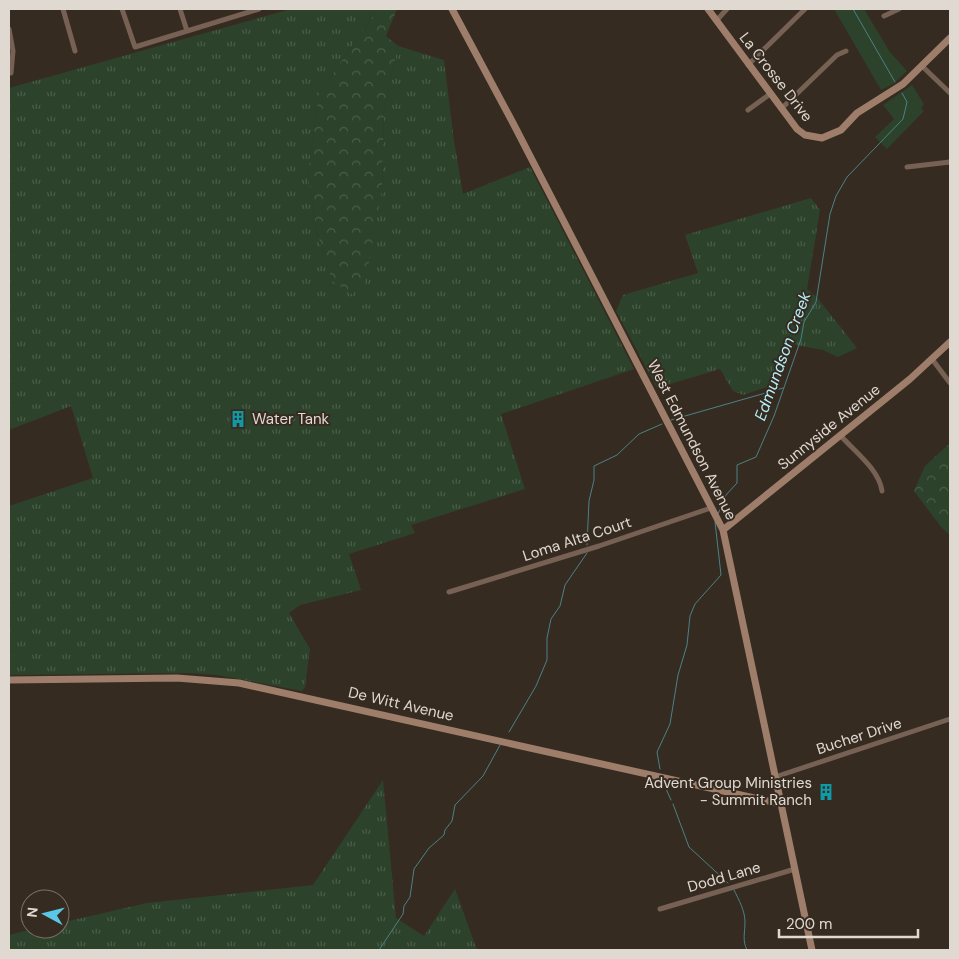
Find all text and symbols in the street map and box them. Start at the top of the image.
street label: La Crosse Drive [735,28,817,126]
water label: Edmundson Creek [749,288,816,424]
street label: West Edmundson Avenue [643,357,741,523]
street label: Sunnyside Avenue [774,380,884,474]
building icon: Water Tank [228,409,248,429]
place label: Water Tank [252,409,330,429]
street label: Loma Alta Court [520,512,634,566]
street label: De Witt Avenue [346,682,456,726]
street label: Bucher Drive [814,713,904,759]
place label: Advent Group Ministries - Summit Ranch [644,773,812,810]
building icon: Advent Group Ministries - Summit Ranch [816,782,836,802]
street label: Dodd Lane [685,857,763,897]
north arrow [20,889,70,939]
text: N [23,906,42,919]
scale bar [779,906,918,938]
text: 200 m [786,914,832,934]

